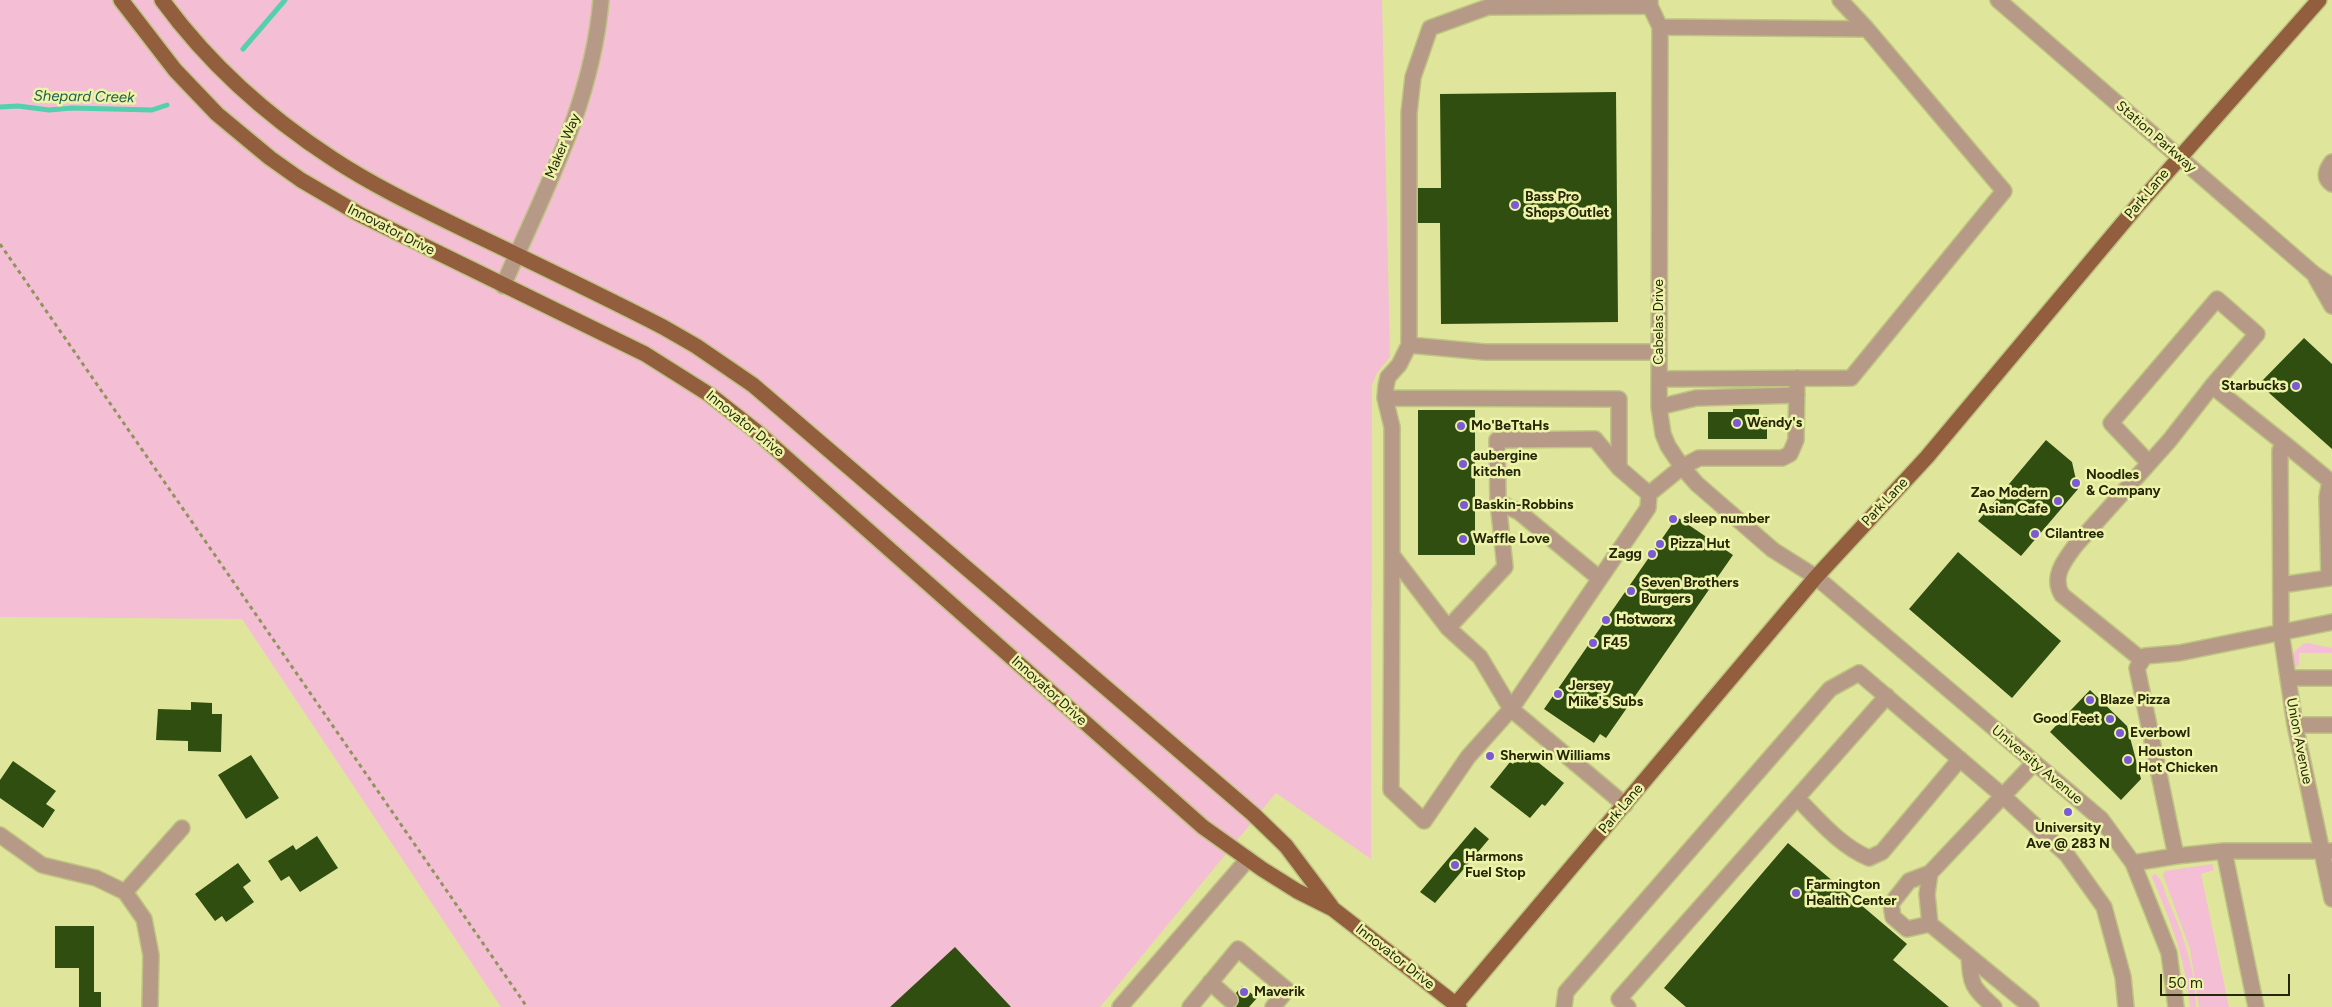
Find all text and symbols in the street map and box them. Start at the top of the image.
water label: Shepard Creek [34,87,134,107]
street label: Station Parkway [2112,98,2200,176]
street label: Maker Way [542,111,584,181]
street label: Park Lane [2121,166,2173,222]
place label: Bass Pro Shops Outlet [1525,189,1609,222]
marker: Bass Pro Shops Outlet [1509,199,1521,211]
street label: Innovator Drive [345,201,437,259]
street label: Cabelas Drive [1651,279,1667,365]
place label: Starbucks [2221,378,2286,394]
marker: Starbucks [2290,380,2302,392]
street label: Innovator Drive [703,387,787,461]
place label: Wendy's [1747,415,1802,431]
marker: Wendy's [1731,417,1743,429]
place label: Mo'BeTtaHs [1471,418,1549,434]
marker: Mo'BeTtaHs [1455,420,1467,432]
place label: aubergine kitchen [1473,448,1538,481]
marker: aubergine kitchen [1457,458,1469,470]
place label: Noodles & Company [2086,467,2161,500]
street label: Park Lane [1858,474,1912,530]
marker: Noodles & Company [2070,477,2082,489]
place label: Zao Modern Asian Cafe [1971,485,2048,518]
marker: Zao Modern Asian Cafe [2052,495,2064,507]
place label: Baskin-Robbins [1474,497,1573,513]
marker: Baskin-Robbins [1458,499,1470,511]
place label: sleep number [1683,511,1770,527]
marker: sleep number [1667,513,1679,525]
place label: Cilantree [2045,526,2104,542]
marker: Cilantree [2029,528,2041,540]
place label: Waffle Love [1473,531,1550,547]
marker: Waffle Love [1457,533,1469,545]
place label: Pizza Hut [1670,536,1730,552]
marker: Pizza Hut [1654,538,1666,550]
place label: Zagg [1609,546,1642,562]
marker: Zagg [1646,548,1658,560]
place label: Seven Brothers Burgers [1641,575,1739,608]
marker: Seven Brothers Burgers [1625,585,1637,597]
place label: Hotworx [1616,612,1673,628]
marker: Hotworx [1600,614,1612,626]
place label: F45 [1603,635,1628,651]
marker: F45 [1587,637,1599,649]
street label: Innovator Drive [1008,653,1090,729]
place label: Jersey Mike's Subs [1568,678,1643,710]
marker: Jersey Mike's Subs [1552,688,1564,700]
place label: Blaze Pizza [2100,692,2170,708]
marker: Blaze Pizza [2084,694,2096,706]
street label: Union Avenue [2282,696,2316,786]
place label: Good Feet [2033,711,2100,727]
marker: Good Feet [2104,713,2116,725]
street label: University Avenue [1988,722,2086,808]
place label: Everbowl [2130,725,2190,741]
marker: Everbowl [2114,727,2126,739]
place label: Houston Hot Chicken [2138,744,2218,776]
place label: Sherwin Williams [1500,748,1610,764]
marker: Sherwin Williams [1484,750,1496,762]
marker: Houston Hot Chicken [2122,754,2134,766]
street label: Park Lane [1595,781,1647,837]
marker: University Ave @ 283 N [2062,806,2074,818]
place label: University Ave @ 283 N [2026,820,2110,852]
place label: Harmons Fuel Stop [1465,849,1526,882]
marker: Harmons Fuel Stop [1449,859,1461,871]
place label: Farmington Health Center [1806,877,1897,910]
marker: Farmington Health Center [1790,887,1802,899]
street label: Innovator Drive [1352,921,1438,993]
scale bar [2162,964,2292,996]
text: 50 m [2168,974,2203,992]
place label: Maverik [1254,984,1305,1000]
marker: Maverik [1238,986,1250,998]

